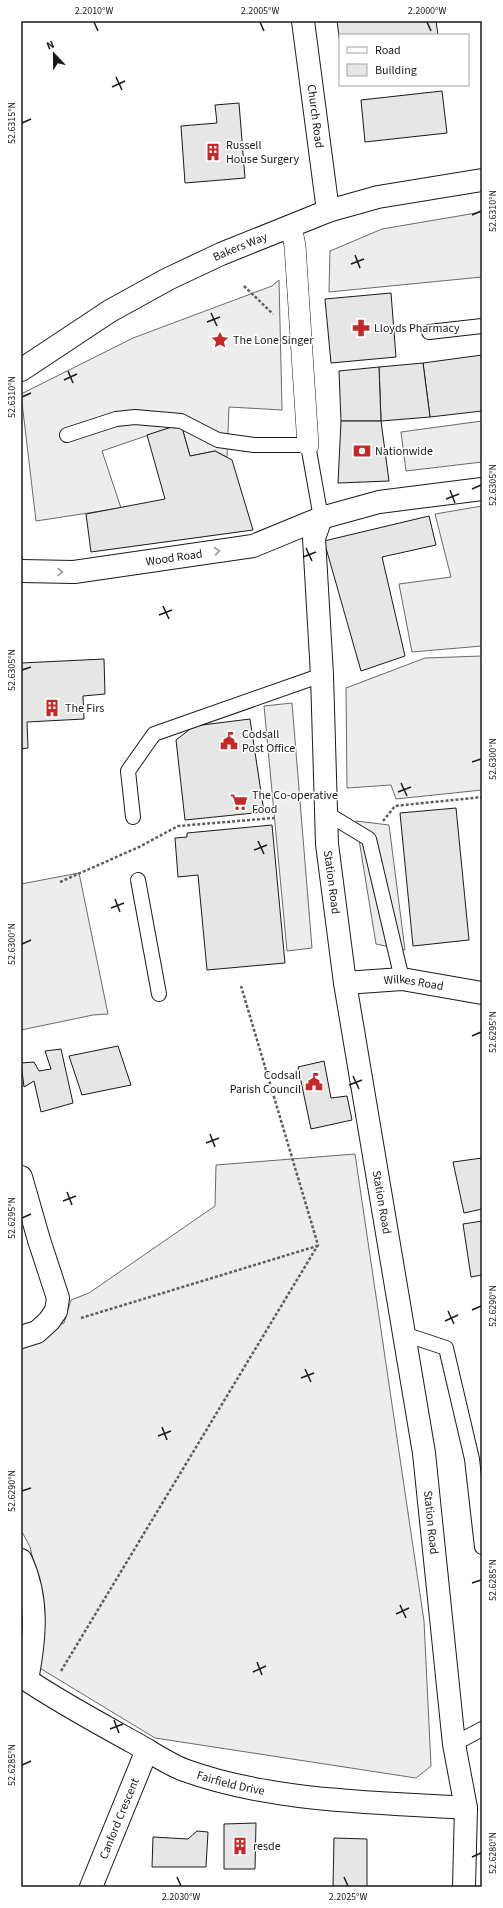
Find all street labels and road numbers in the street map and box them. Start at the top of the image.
street label: Church Road [303,83,328,149]
street label: Bakers Way [210,228,270,265]
street label: Wood Road [144,545,204,570]
street label: Station Road [319,849,344,915]
street label: Wilkes Road [383,970,445,995]
street label: Station Road [368,1169,396,1235]
street label: Station Road [419,1490,443,1555]
street label: Fairfield Drive [195,1766,266,1799]
street label: Canford Crescent [95,1775,143,1862]

